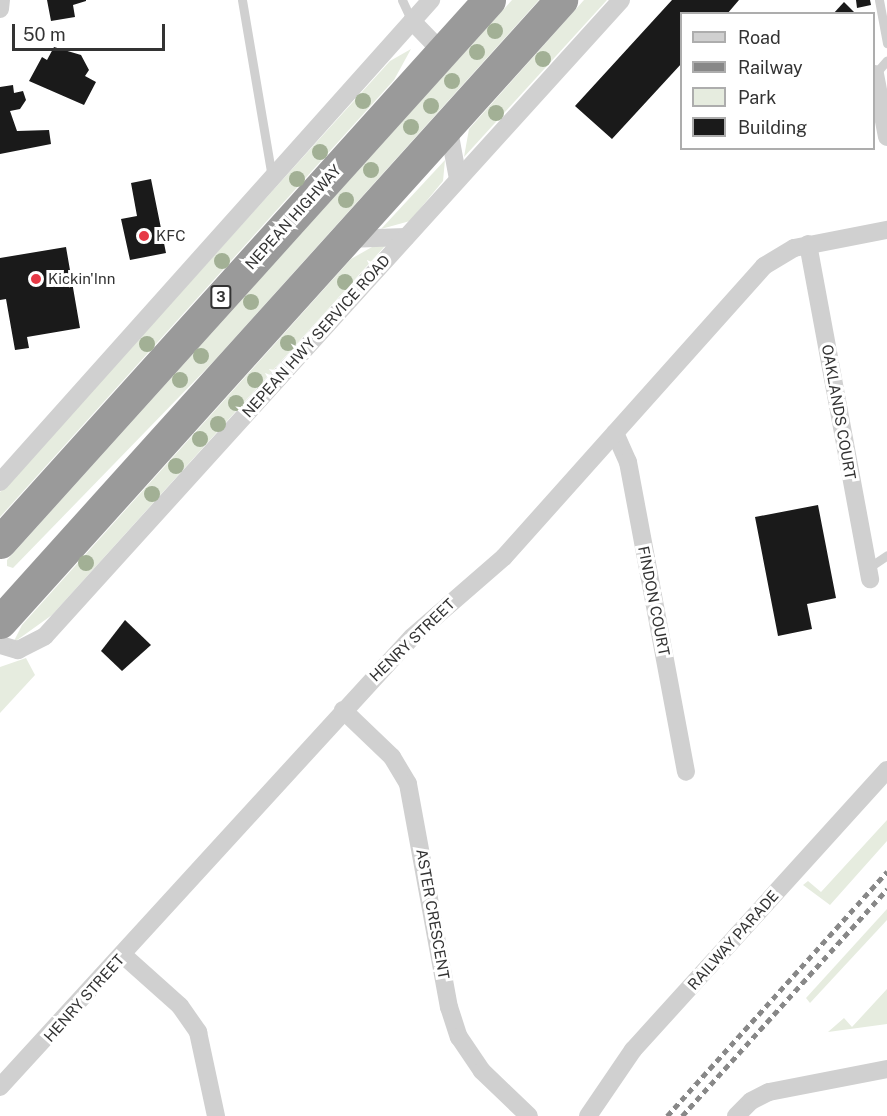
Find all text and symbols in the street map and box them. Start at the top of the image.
scale bar [15,12,168,50]
legend [680,12,875,150]
text: 50 m [23,24,66,45]
text: Road [738,27,781,48]
text: Railway [738,57,803,78]
text: Park [738,87,776,108]
text: Building [738,117,807,138]
street label: NEPEAN HIGHWAY [241,161,345,273]
place label: KFC [156,227,185,245]
marker: KFC [137,229,151,243]
street label: NEPEAN HWY SERVICE ROAD [238,251,394,421]
place label: Kickin'Inn [48,270,115,288]
marker: Kickin'Inn [29,272,43,286]
road number: 3 [209,286,233,308]
street label: OAKLANDS COURT [818,343,860,481]
street label: FINDON COURT [635,545,673,657]
street label: HENRY STREET [366,595,458,685]
street label: ASTER CRESCENT [413,847,453,981]
street label: RAILWAY PARADE [684,887,782,993]
street label: HENRY STREET [40,950,128,1046]

